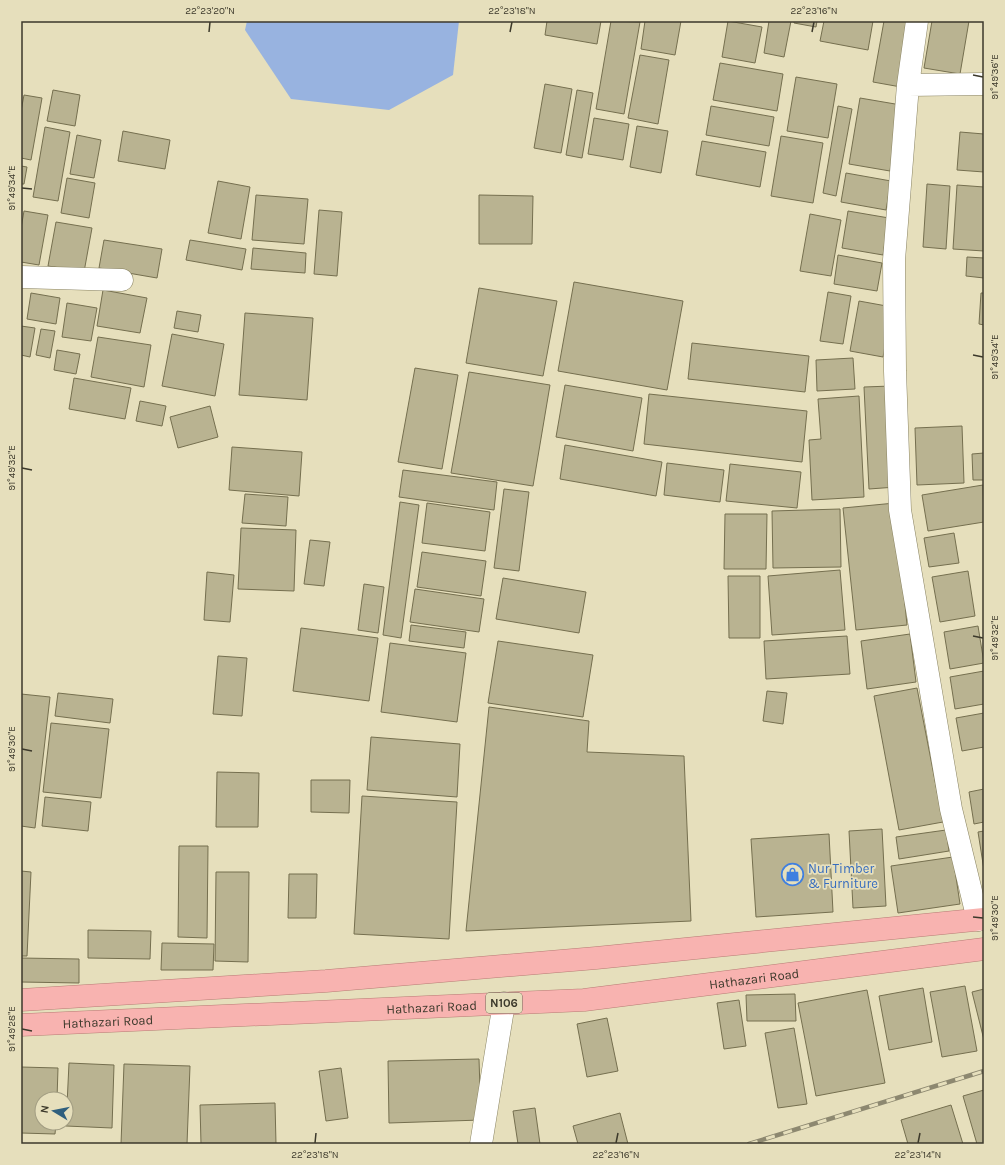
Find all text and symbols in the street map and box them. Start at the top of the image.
text: 22°23'20"N [185,5,235,17]
text: 22°23'18"N [488,5,536,17]
text: 22°23'16"N [791,5,837,17]
text: 91°49'36"E [989,54,1001,100]
text: 91°49'34"E [6,165,18,211]
text: 91°49'34"E [989,334,1001,380]
text: 91°49'32"E [6,445,18,491]
text: 91°49'32"E [989,615,1001,661]
text: 91°49'30"E [6,726,18,772]
place label: Nur Timber & Furniture [808,861,878,891]
shop icon: Nur Timber & Furniture [779,862,805,888]
text: 91°49'30"E [989,895,1001,941]
street label: Hathazari Road [708,965,800,991]
road number: N106 [486,993,522,1013]
street label: Hathazari Road [386,997,477,1016]
text: 91°49'28"E [6,1006,18,1052]
street label: Hathazari Road [62,1012,154,1031]
north arrow [34,1091,74,1131]
text: N [38,1104,52,1114]
text: 22°23'18"N [291,1149,339,1161]
text: 22°23'16"N [593,1149,639,1161]
text: 22°23'14"N [895,1149,941,1161]

